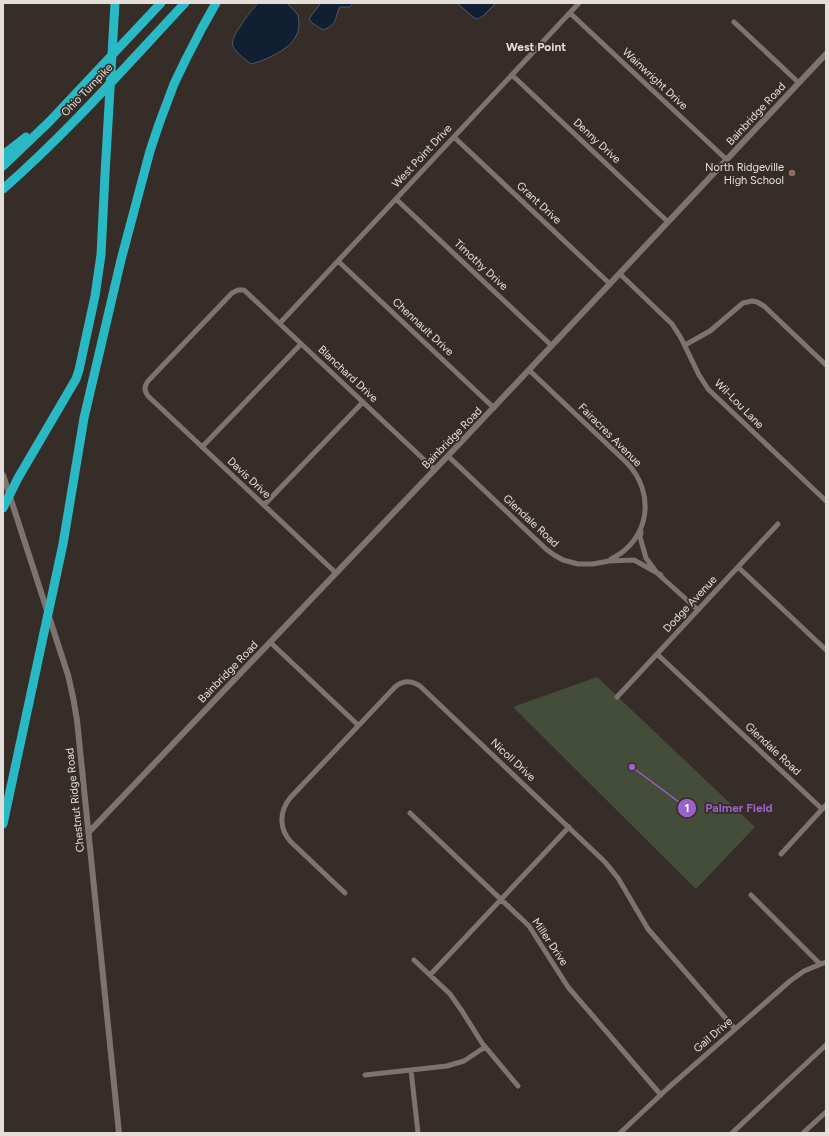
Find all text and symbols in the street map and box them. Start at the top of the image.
district label: West Point [506,40,566,54]
street label: Wainwright Drive [620,46,690,112]
street label: Ohio Turnpike [59,61,115,119]
street label: Bainbridge Road [724,80,788,148]
street label: Denny Drive [571,116,623,166]
street label: West Point Drive [389,122,455,190]
place label: North Ridgeville High School [705,161,784,187]
marker: North Ridgeville High School [787,168,797,178]
street label: Grant Drive [514,179,564,227]
street label: Timothy Drive [452,237,510,293]
street label: Chennault Drive [390,295,456,359]
street label: Blanchard Drive [315,343,381,405]
street label: Wil-Lou Lane [712,377,766,431]
street label: Fairacres Avenue [576,401,644,469]
street label: Bainbridge Road [419,404,485,472]
street label: Davis Drive [225,455,273,501]
street label: Glendale Road [500,492,562,550]
street label: Dodge Avenue [660,573,720,635]
street label: Bainbridge Road [195,638,261,706]
street label: Glendale Road [742,720,804,778]
street label: Nicoll Drive [488,736,538,784]
street label: Chestnut Ridge Road [63,747,87,853]
callout: Palmer Field [677,796,780,820]
text: 1 [684,801,690,815]
text: Palmer Field [705,801,773,815]
street label: Miller Drive [529,916,571,968]
street label: Gail Drive [691,1015,735,1055]

